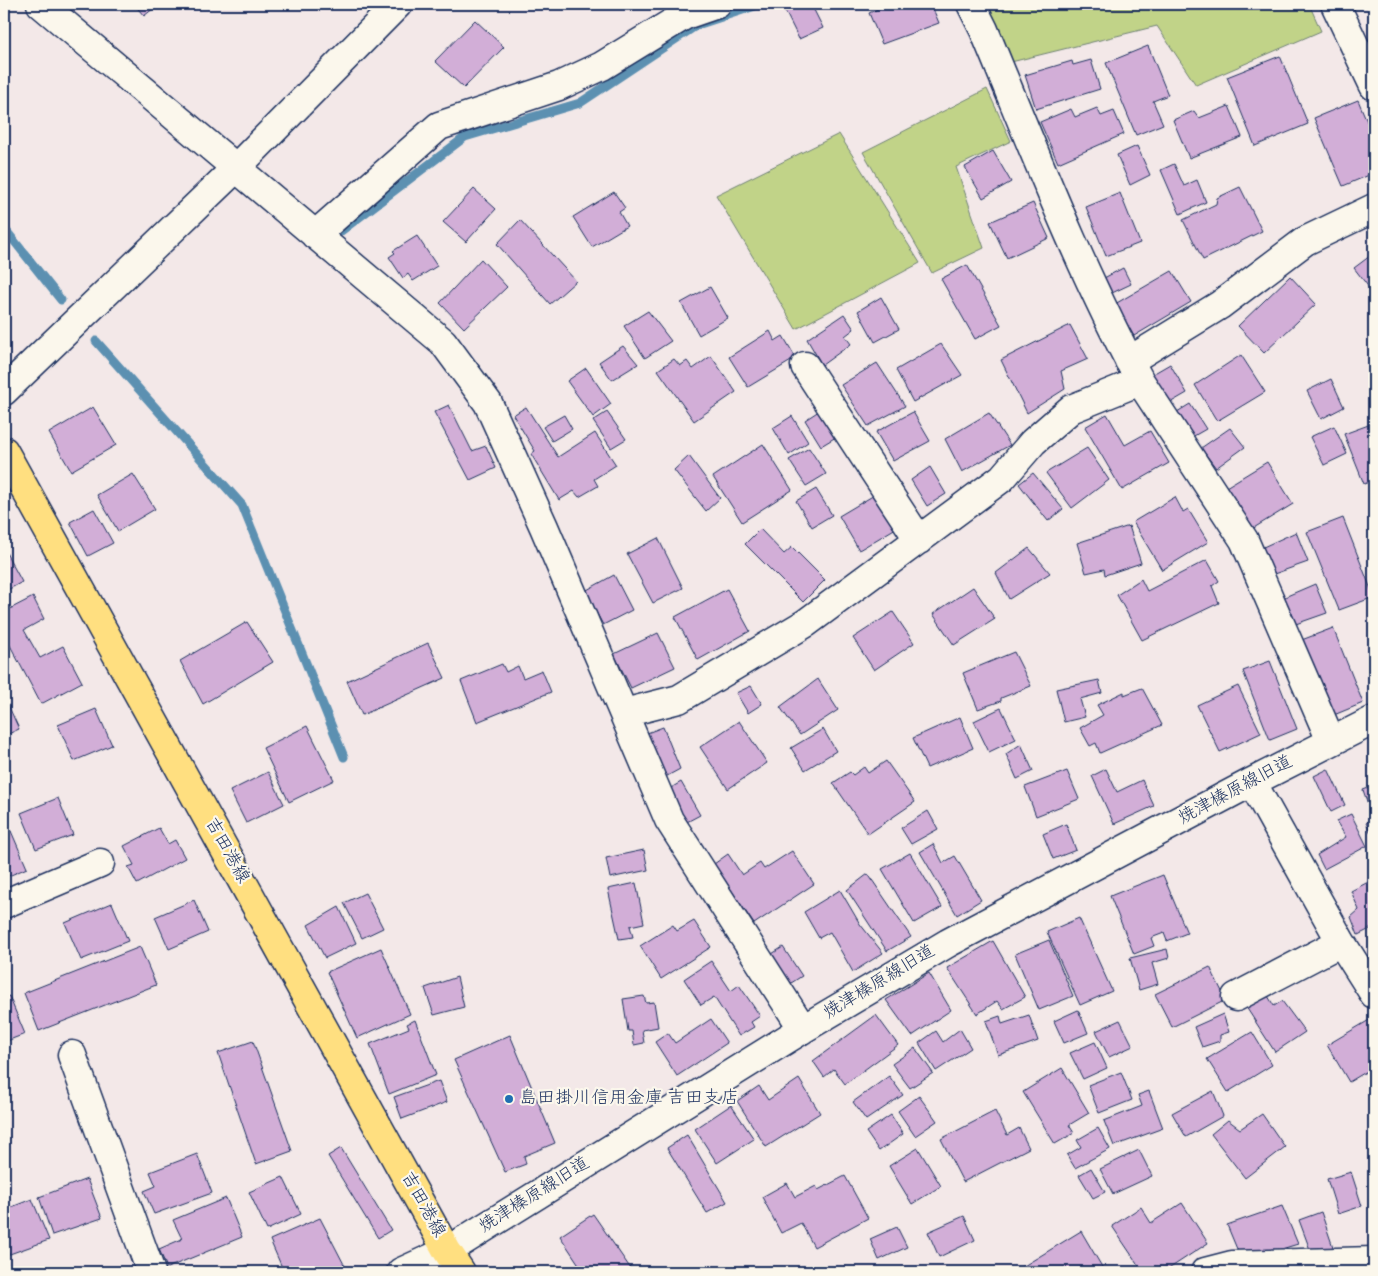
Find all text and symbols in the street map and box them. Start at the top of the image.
street label: 焼津榛原線旧道 [1175,750,1297,832]
street label: 吉田港線 [198,813,254,889]
street label: 焼津榛原線旧道 [820,940,940,1026]
place label: 島田掛川信用金庫 吉田支店 [519,1087,739,1112]
marker: 島田掛川信用金庫 吉田支店 [503,1093,515,1105]
street label: 焼津榛原線旧道 [475,1152,595,1240]
street label: 吉田港線 [394,1167,450,1243]

